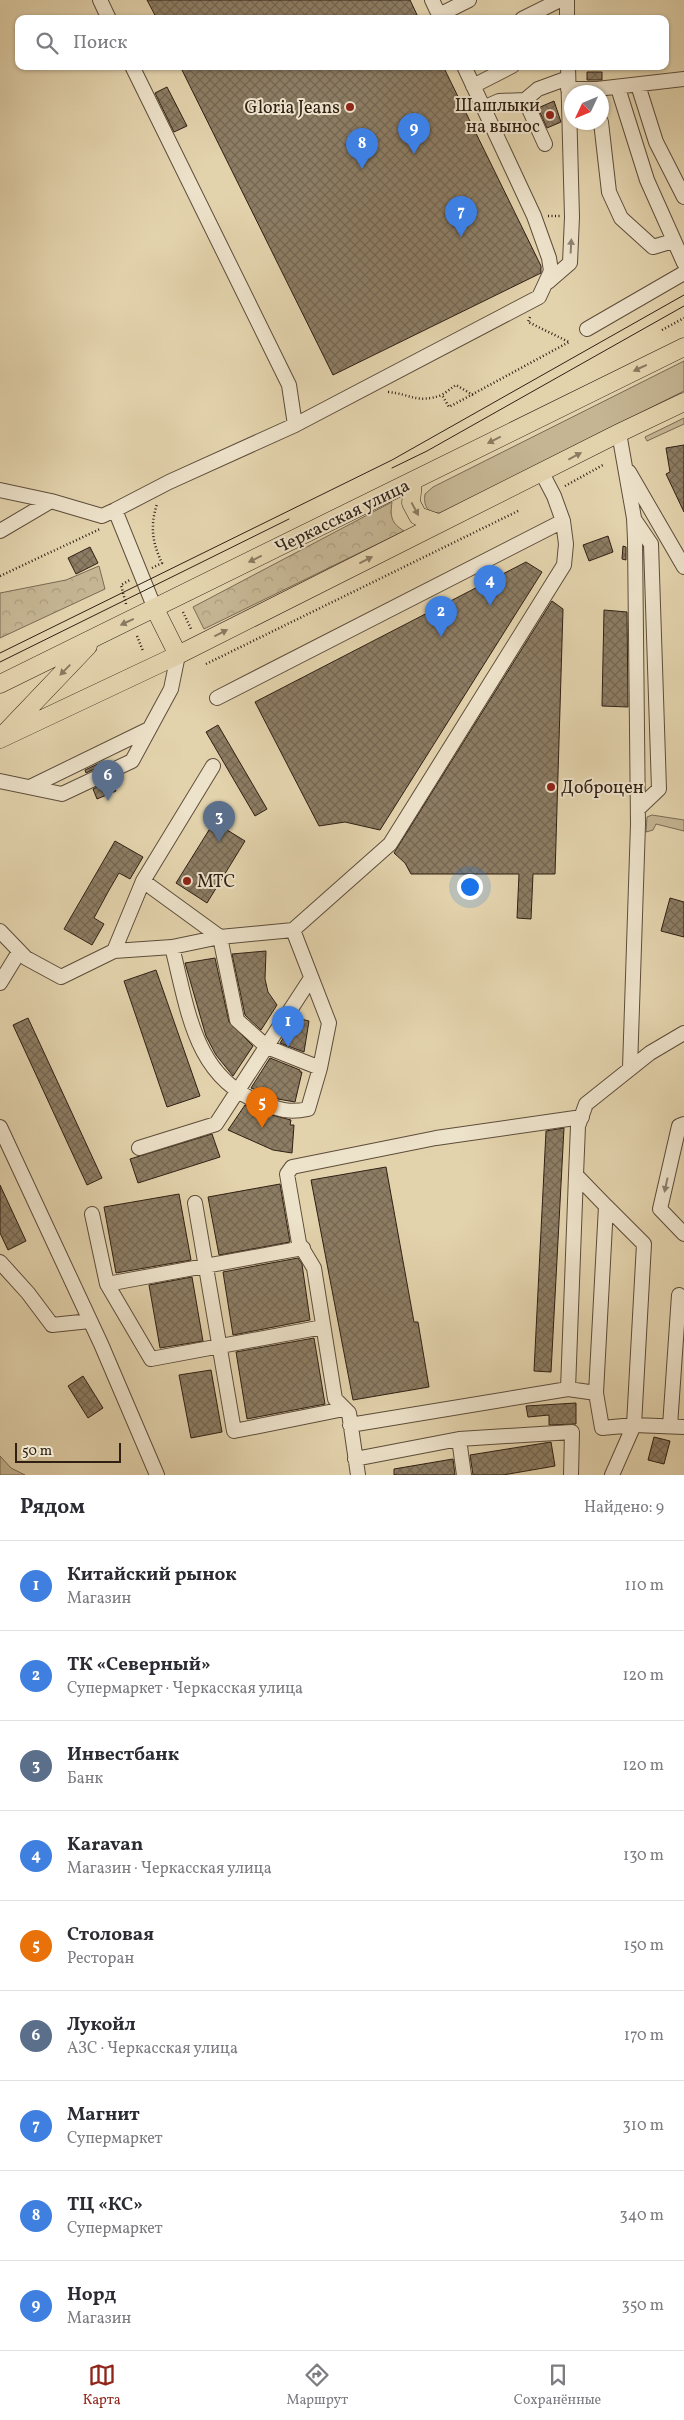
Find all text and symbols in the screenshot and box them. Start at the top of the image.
search box [15,15,669,70]
icon: search [33,29,61,57]
text: Поиск [73,30,127,56]
north arrow [564,85,609,130]
place label: Шашлыки на вынос [455,94,540,140]
place label: Gloria Jeans [244,96,340,121]
marker: Gloria Jeans [344,101,356,113]
marker: Шашлыки на вынос [544,109,556,121]
pin: 9 [398,113,430,154]
pin: 8 [346,128,378,169]
pin: 7 [445,196,477,237]
one-way arrow [567,238,575,254]
one-way arrow [633,364,647,372]
one-way arrow [487,436,502,444]
one-way arrow [567,452,582,460]
street label: Черкасская улица [271,474,414,561]
one-way arrow [411,501,419,516]
one-way arrow [248,556,262,564]
one-way arrow [359,556,373,564]
pin: 4 [474,565,506,606]
pin: 2 [425,596,457,637]
one-way arrow [120,619,134,627]
one-way arrow [214,629,229,637]
one-way arrow [59,664,71,676]
pin: 6 [92,760,124,801]
place label: Доброцен [561,776,644,801]
marker: Доброцен [545,781,557,793]
pin: 3 [203,801,235,842]
place label: МТС [197,870,235,895]
your location [457,874,483,900]
marker: МТС [181,875,193,887]
pin: 1 [272,1006,304,1047]
pin: 5 [246,1087,278,1128]
one-way arrow [661,1178,669,1194]
scale bar [15,1440,121,1463]
text: 50 m [22,1442,52,1461]
text: Рядом [20,1493,85,1522]
text: Найдено: 9 [584,1497,664,1519]
text: Китайский рынок [67,1562,237,1588]
text: 1 [33,1575,39,1597]
text: 110 m [625,1575,664,1597]
text: Магазин [67,1588,131,1610]
text: ТК «Северный» [67,1652,211,1678]
text: 2 [32,1665,40,1687]
text: 120 m [622,1665,664,1687]
text: Супермаркет · Черкасская улица [67,1678,303,1700]
text: Инвестбанк [67,1742,179,1768]
text: 3 [32,1755,40,1777]
text: 120 m [622,1755,664,1777]
text: Банк [67,1768,103,1790]
text: Karavan [67,1832,143,1858]
text: 4 [31,1845,41,1867]
text: 130 m [623,1845,664,1867]
text: Магазин · Черкасская улица [67,1858,272,1880]
text: Столовая [67,1922,154,1948]
text: 5 [32,1935,40,1957]
text: 150 m [623,1935,664,1957]
text: Ресторан [67,1948,134,1970]
text: Лукойл [67,2012,136,2038]
text: 6 [32,2025,40,2047]
text: 170 m [624,2025,664,2047]
text: АЗС · Черкасская улица [67,2038,238,2060]
text: Магнит [67,2102,140,2128]
text: 7 [32,2115,40,2137]
text: 310 m [623,2115,664,2137]
text: Супермаркет [67,2128,163,2150]
text: ТЦ «КС» [67,2192,143,2218]
text: 8 [32,2205,40,2227]
text: 340 m [620,2205,664,2227]
text: Супермаркет [67,2218,163,2240]
text: Норд [67,2282,116,2308]
text: 9 [32,2295,40,2317]
text: 350 m [621,2295,664,2317]
text: Магазин [67,2308,131,2330]
tab: Карта [83,2361,121,2410]
tab: Маршрут [286,2361,348,2410]
tab: Сохранённые [514,2361,601,2410]

